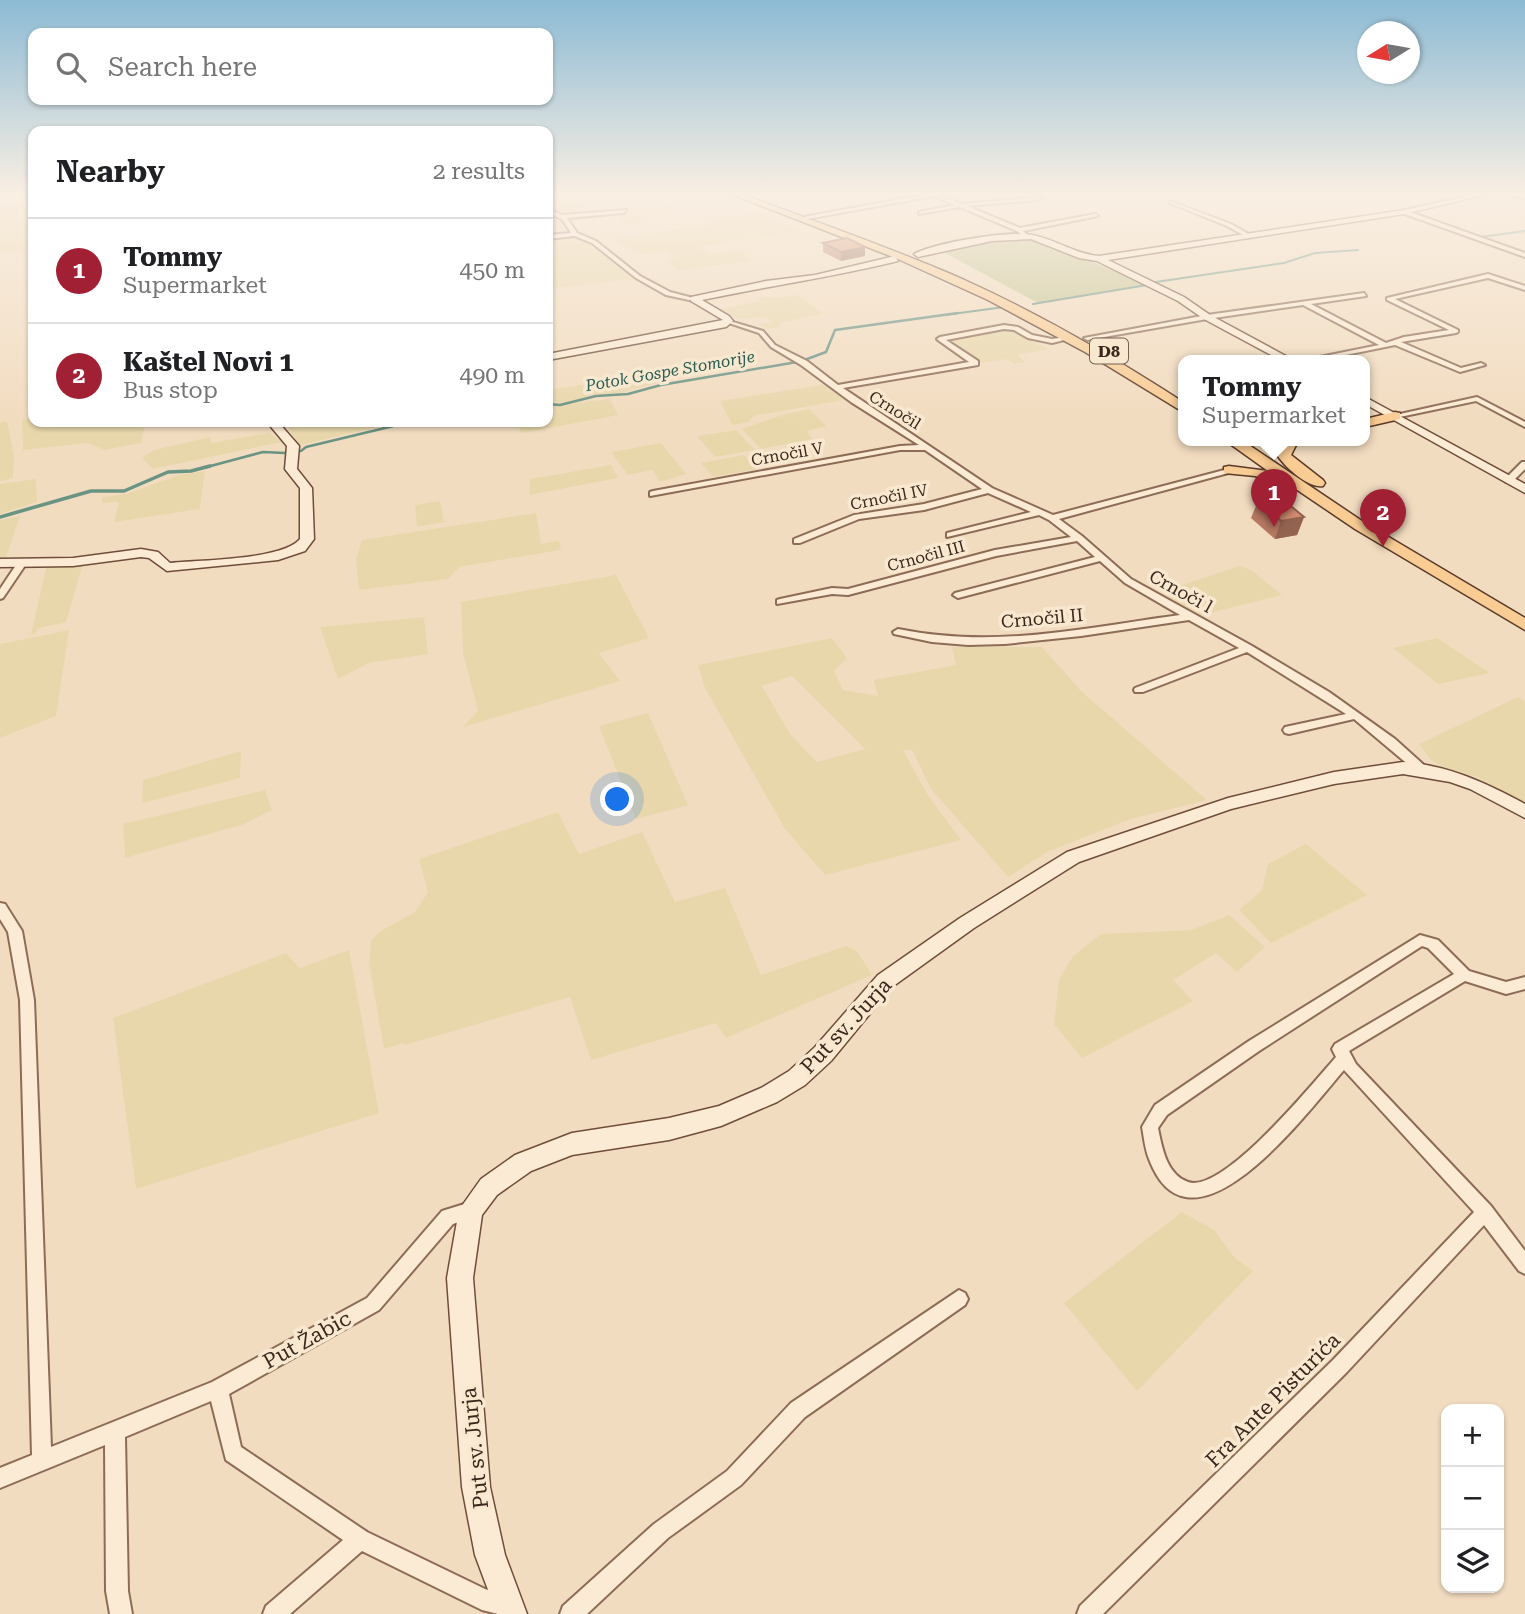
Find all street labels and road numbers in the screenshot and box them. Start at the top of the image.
road number: D8 [1090,338,1128,364]
street label: Crnočil [866,387,924,433]
street label: Crnočil V [750,438,825,470]
street label: Crnočil IV [849,480,930,514]
street label: Crnočil III [885,537,967,575]
street label: Crnoči l [1146,565,1217,617]
street label: Crnočil II [1000,604,1084,632]
street label: Put sv. Jurja [796,973,897,1079]
street label: Put Žabic [259,1306,355,1374]
street label: Fra Ante Pisturića [1201,1327,1346,1472]
street label: Put sv. Jurja [457,1386,493,1510]

